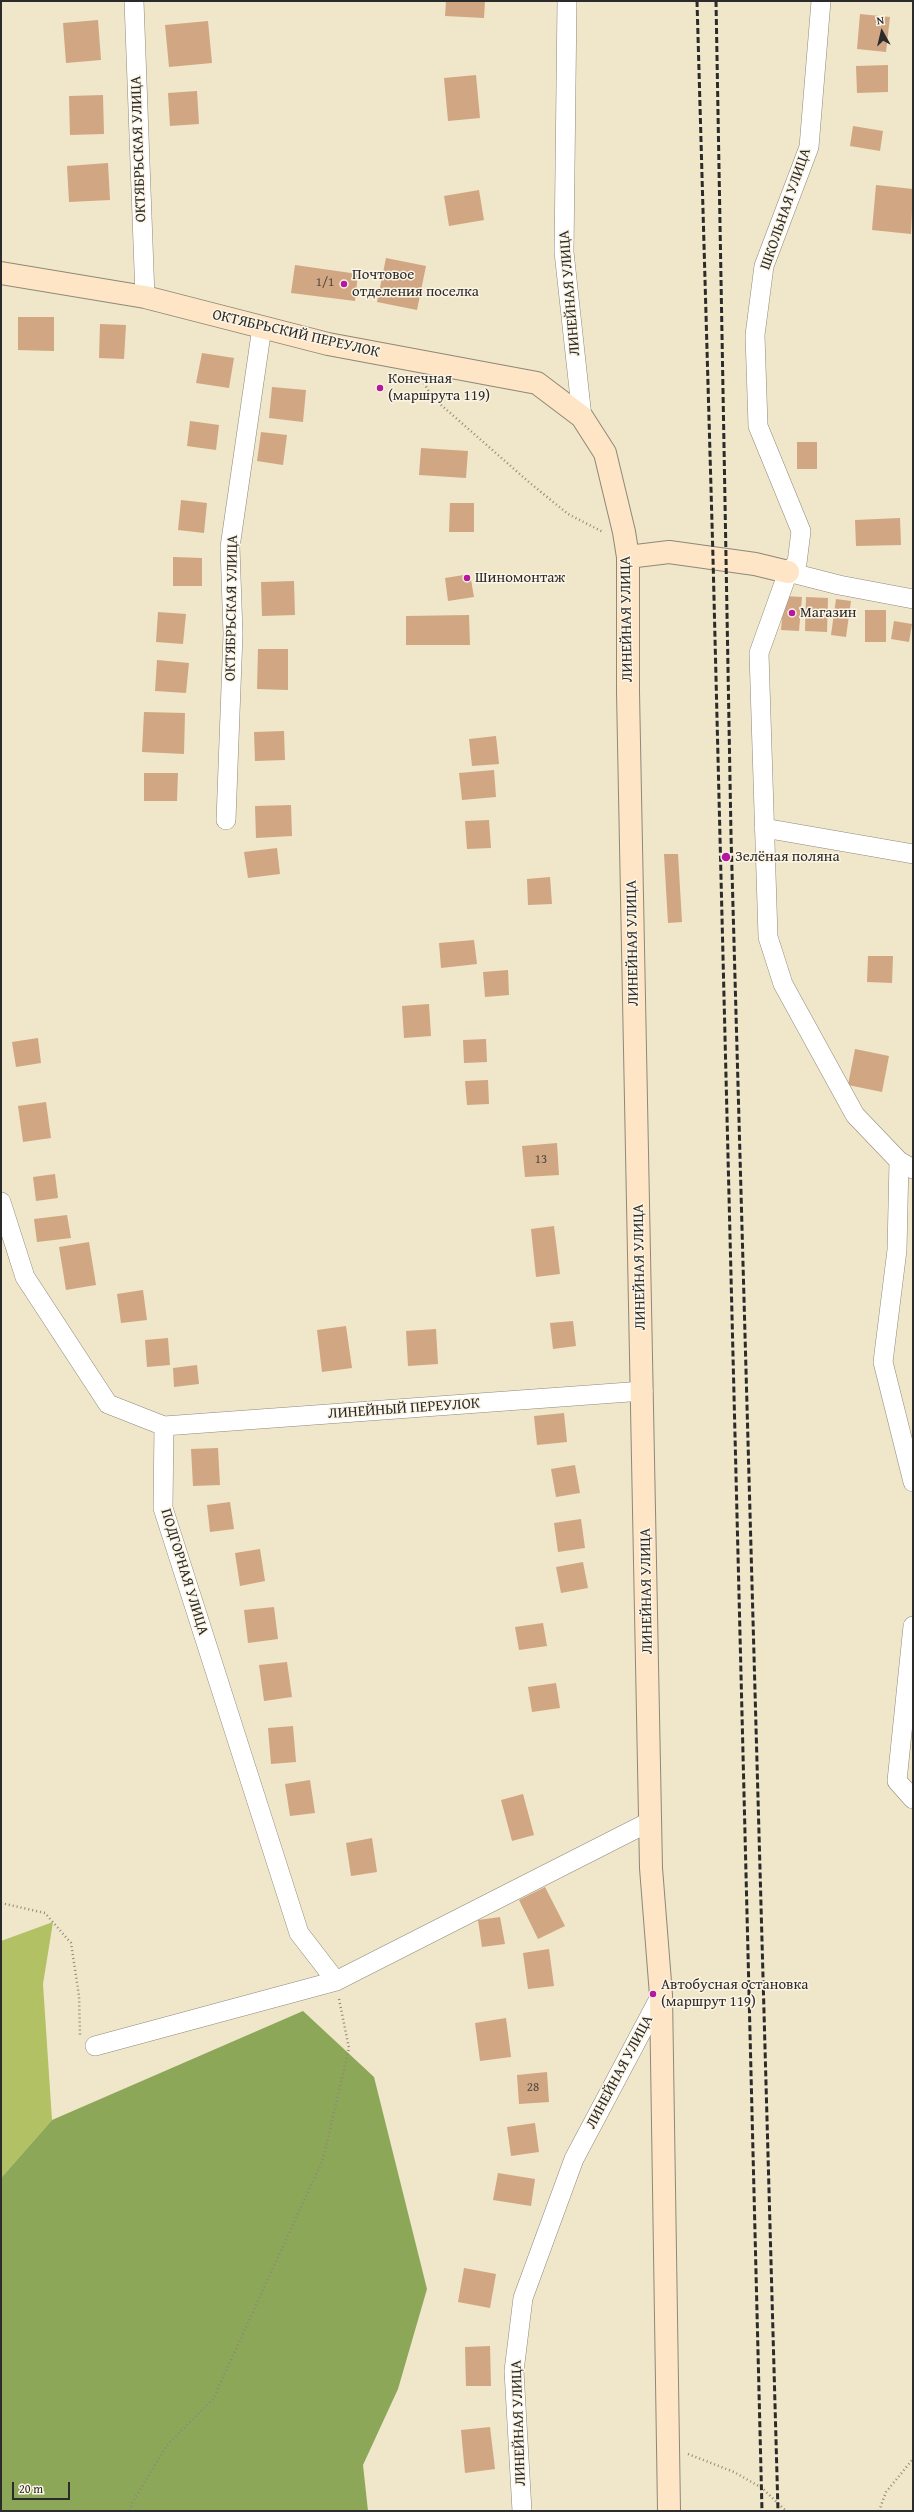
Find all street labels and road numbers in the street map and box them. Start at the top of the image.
street label: ОКТЯБРЬСКАЯ УЛИЦА [127,75,151,223]
street label: ШКОЛЬНАЯ УЛИЦА [757,146,815,272]
street label: ЛИНЕЙНАЯ УЛИЦА [556,229,584,357]
street label: ОКТЯБРЬСКИЙ ПЕРЕУЛОК [211,306,381,362]
street label: ОКТЯБРЬСКАЯ УЛИЦА [222,535,242,681]
street label: ЛИНЕЙНАЯ УЛИЦА [617,556,637,682]
street label: ЛИНЕЙНАЯ УЛИЦА [623,880,643,1006]
street label: ЛИНЕЙНАЯ УЛИЦА [630,1204,650,1330]
street label: ЛИНЕЙНЫЙ ПЕРЕУЛОК [327,1395,481,1423]
street label: ПОДГОРНАЯ УЛИЦА [156,1506,212,1638]
street label: ЛИНЕЙНАЯ УЛИЦА [637,1528,657,1654]
street label: ЛИНЕЙНАЯ УЛИЦА [582,2012,658,2132]
street label: ЛИНЕЙНАЯ УЛИЦА [508,2360,530,2486]

